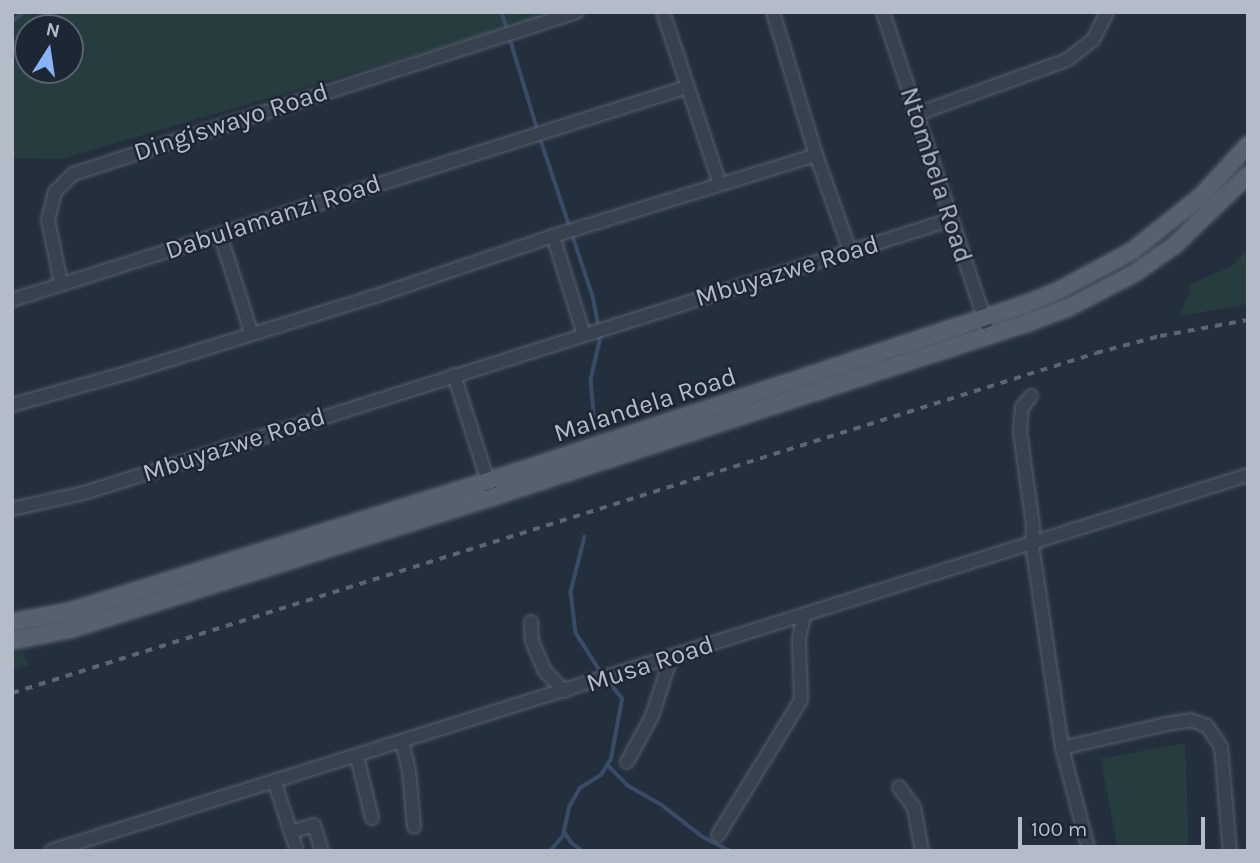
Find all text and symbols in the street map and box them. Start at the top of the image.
north arrow [14,14,84,84]
text: N [44,18,62,43]
street label: Dingiswayo Road [130,76,332,168]
street label: Ntombela Road [893,83,979,267]
street label: Dabulamanzi Road [161,167,385,267]
street label: Mbuyazwe Road [692,228,882,314]
street label: Malandela Road [550,361,740,449]
street label: Mbuyazwe Road [139,401,329,489]
street label: Musa Road [583,629,717,699]
scale bar [1022,804,1209,848]
text: 100 m [1031,817,1088,841]

